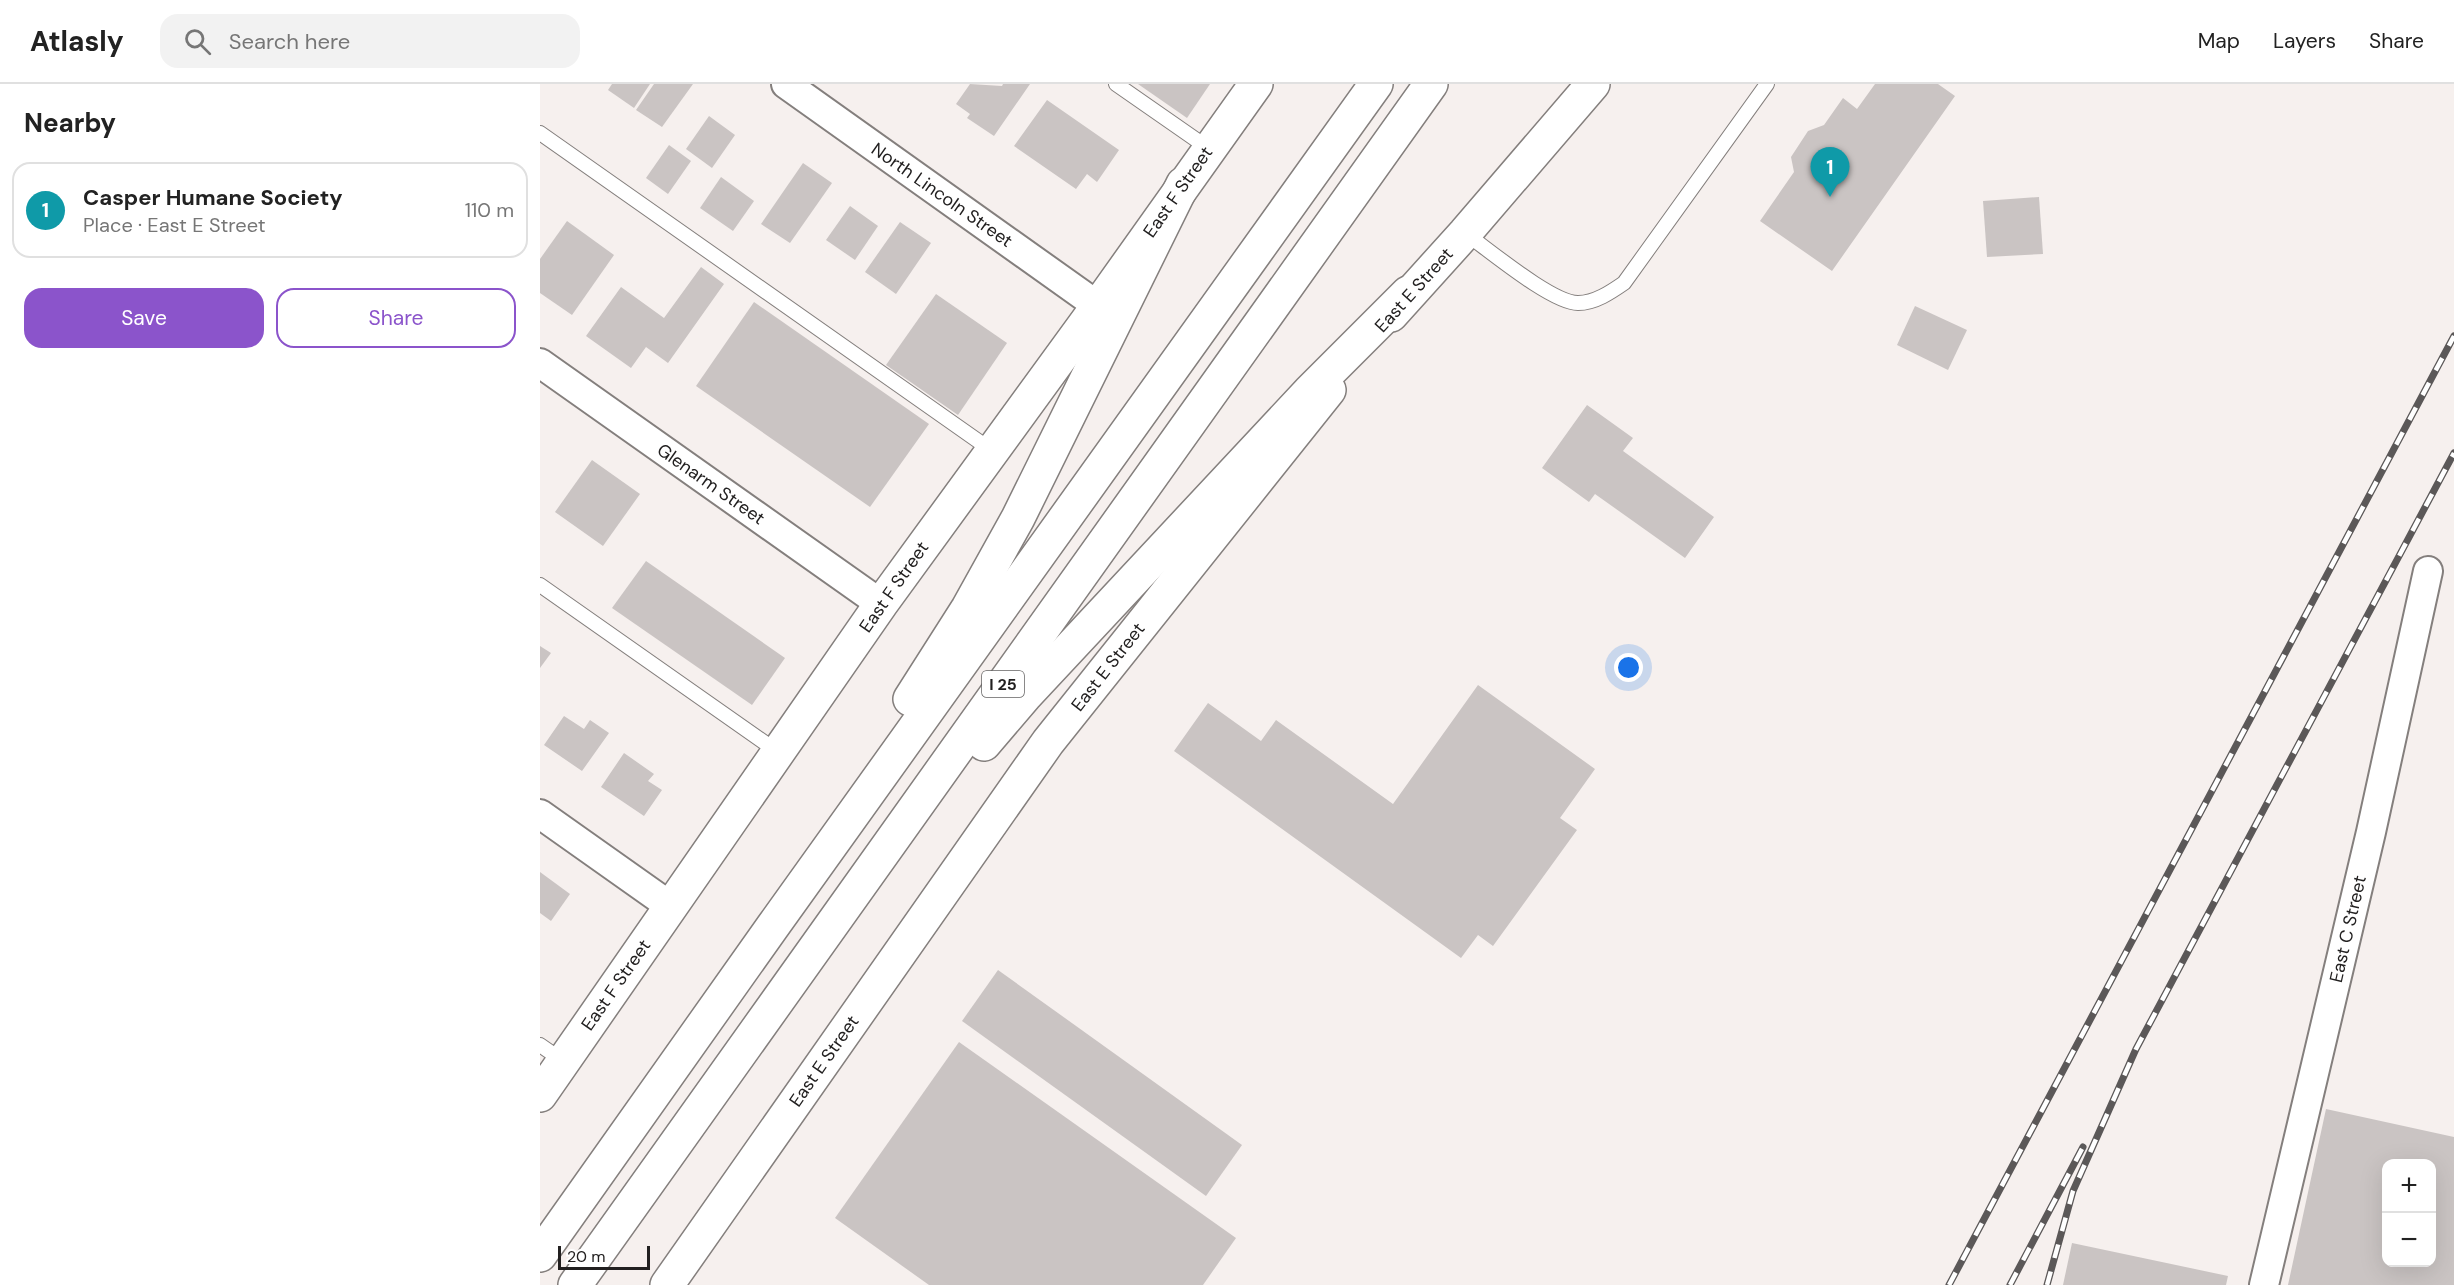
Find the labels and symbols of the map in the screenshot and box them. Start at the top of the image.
street label: North Lincoln Street [867,137,1017,253]
street label: East F Street [1138,142,1218,242]
pin: 1 [1810,147,1850,197]
street label: East E Street [1369,242,1459,338]
street label: Glenarm Street [652,438,770,530]
street label: East F Street [854,537,934,637]
street label: East E Street [1066,618,1150,716]
your location [1614,653,1643,682]
road number: I 25 [982,671,1024,697]
street label: East C Street [2324,873,2372,985]
street label: East F Street [576,935,656,1035]
street label: East E Street [784,1011,864,1111]
scale bar [558,1243,650,1270]

